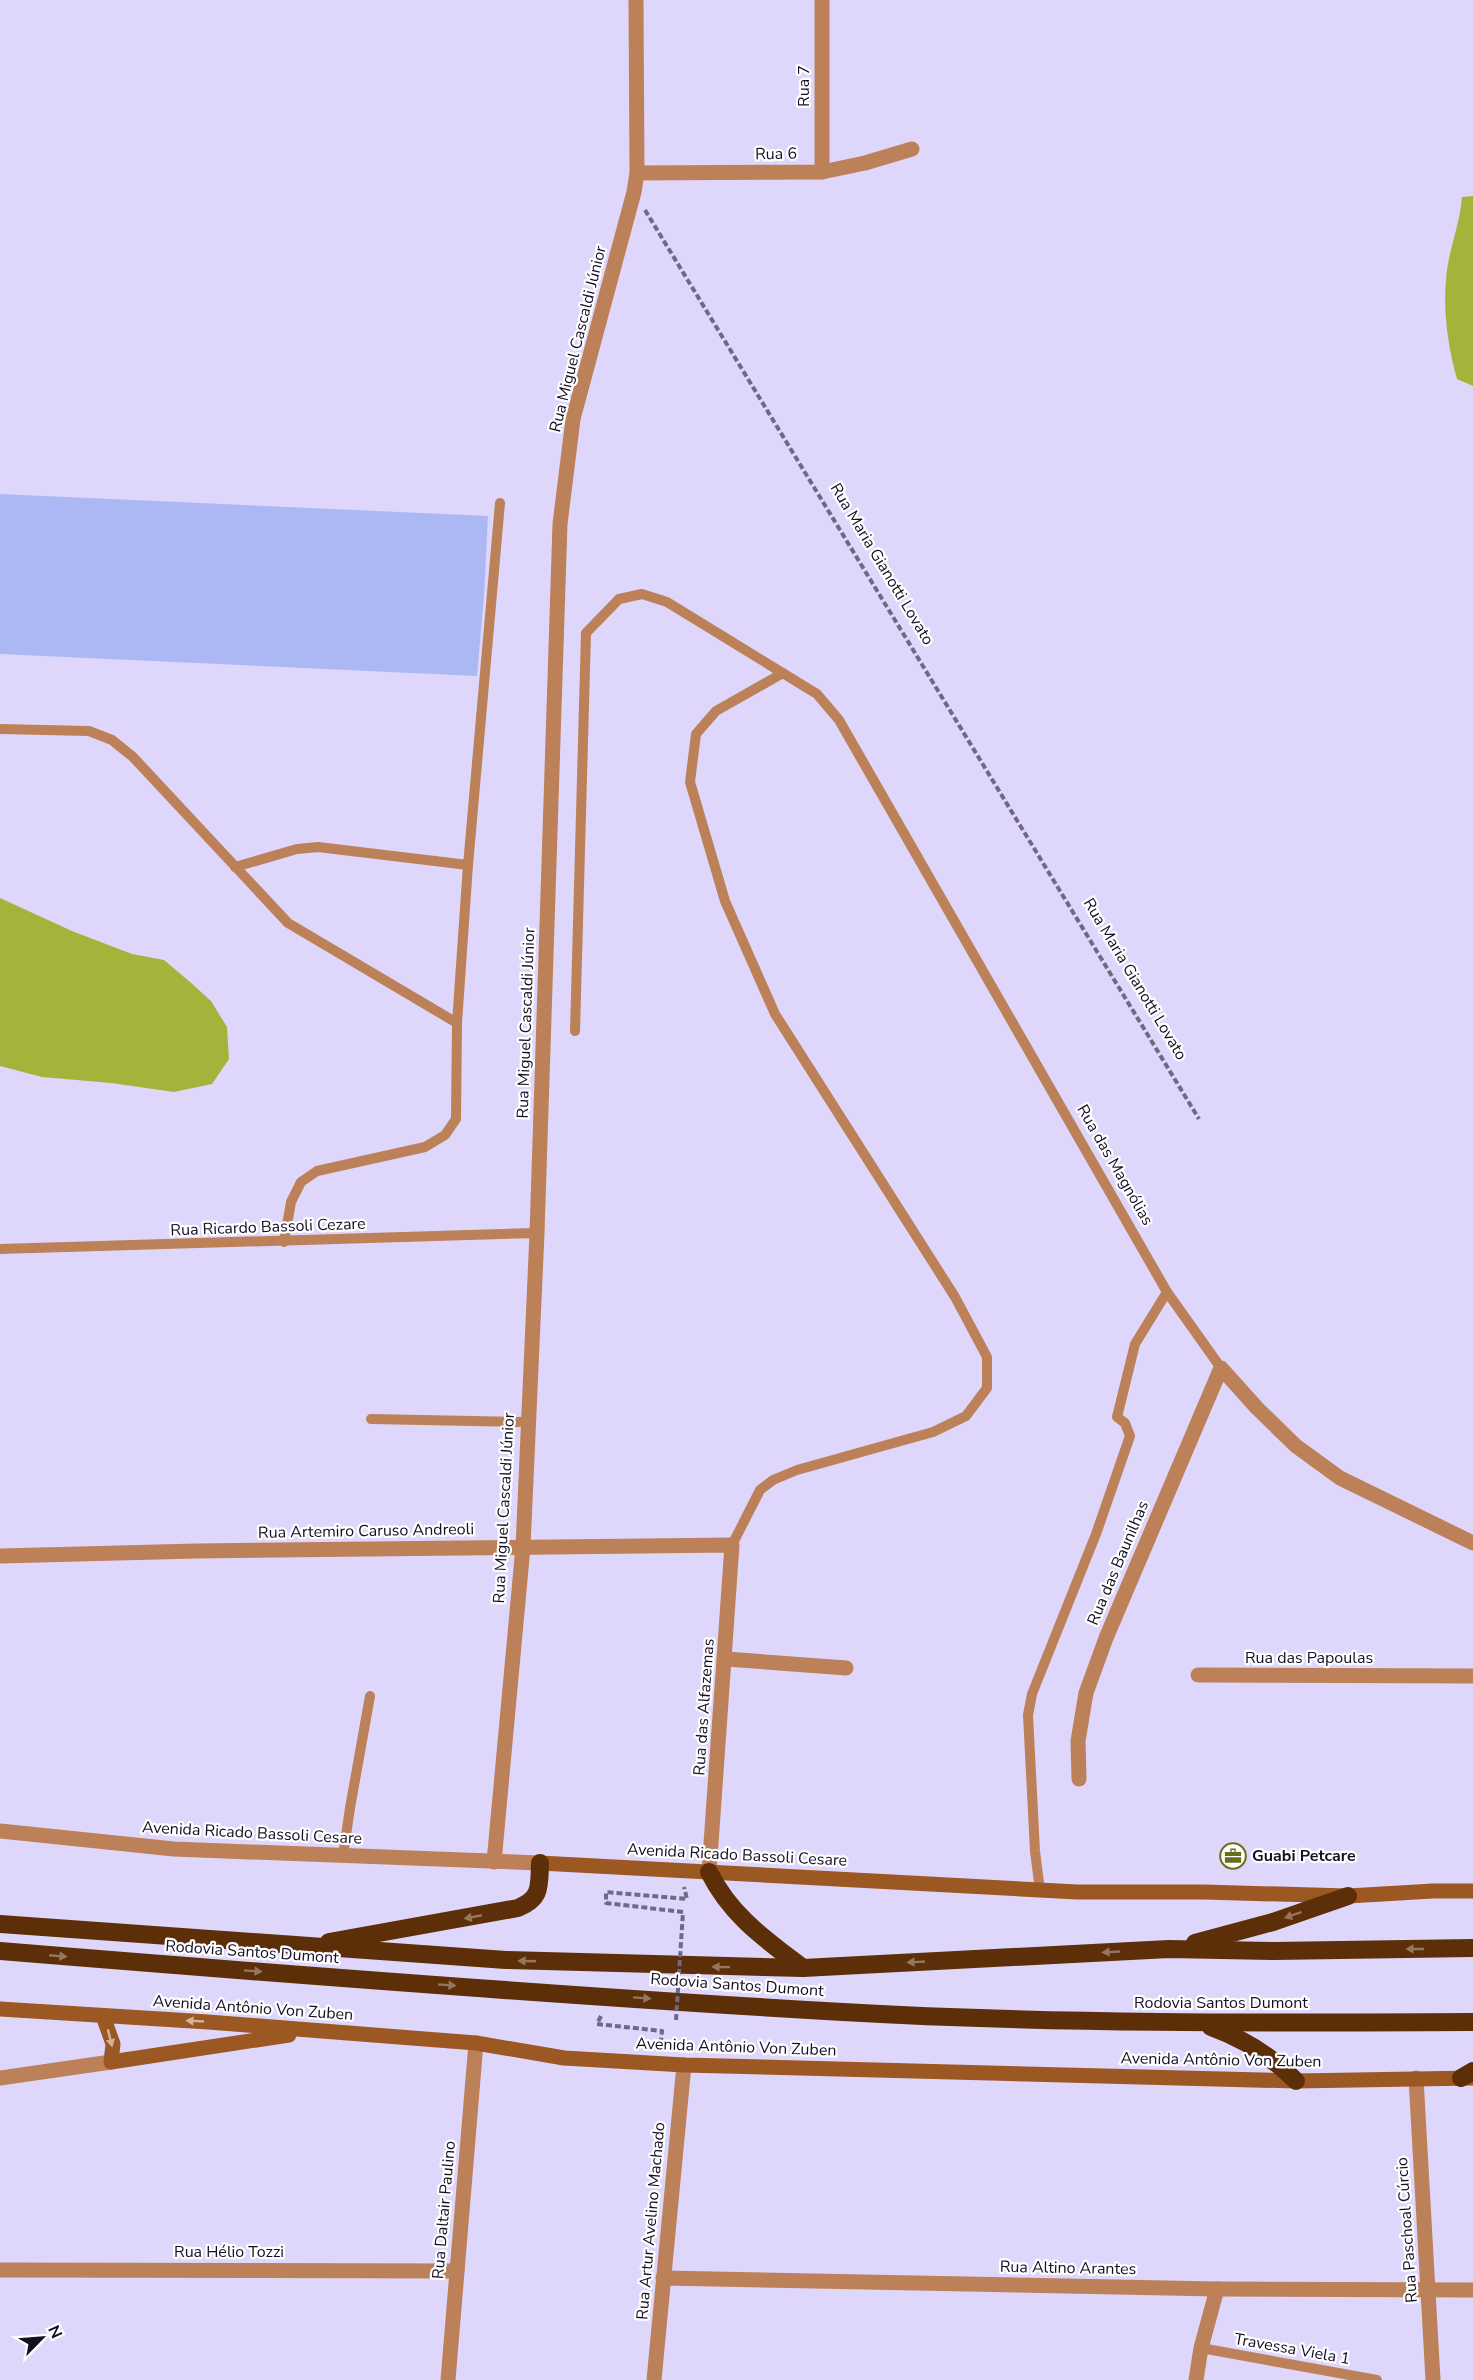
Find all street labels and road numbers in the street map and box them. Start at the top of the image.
street label: Rua 7 [793,65,815,107]
street label: Rua 6 [755,143,797,165]
street label: Rua Miguel Cascaldi Júnior [544,243,612,434]
street label: Rua Maria Gianotti Lovato [825,479,939,649]
street label: Rua Maria Gianotti Lovato [1078,894,1192,1064]
street label: Rua Miguel Cascaldi Júnior [512,927,540,1119]
street label: Rua das Magnólias [1071,1101,1159,1229]
street label: Rua Ricardo Bassoli Cezare [170,1213,366,1241]
street label: Rua Miguel Cascaldi Júnior [488,1412,520,1604]
street label: Rua das Baunilhas [1082,1498,1154,1628]
street label: Rua Artemiro Caruso Andreoli [258,1518,474,1544]
street label: Rua das Alfazemas [688,1638,720,1776]
street label: Rua das Papoulas [1245,1647,1373,1669]
street label: Avenida Ricado Bassoli Cesare [141,1816,363,1850]
street label: Avenida Ricado Bassoli Cesare [626,1838,848,1872]
street label: Rodovia Santos Dumont [165,1935,340,1969]
street label: Rodovia Santos Dumont [650,1968,825,2002]
street label: Avenida Antônio Von Zuben [152,1990,354,2026]
street label: Rodovia Santos Dumont [1134,1992,1308,2014]
street label: Avenida Antônio Von Zuben [635,2033,837,2061]
street label: Avenida Antônio Von Zuben [1120,2047,1322,2073]
street label: Rua Artur Avelino Machado [631,2121,671,2321]
street label: Rua Daltair Paulino [427,2140,461,2280]
street label: Rua Paschoal Cúrcio [1391,2156,1423,2304]
street label: Rua Hélio Tozzi [174,2241,284,2263]
street label: Rua Altino Arantes [1000,2256,1136,2280]
street label: Travessa Viela 1 [1232,2328,1352,2370]

